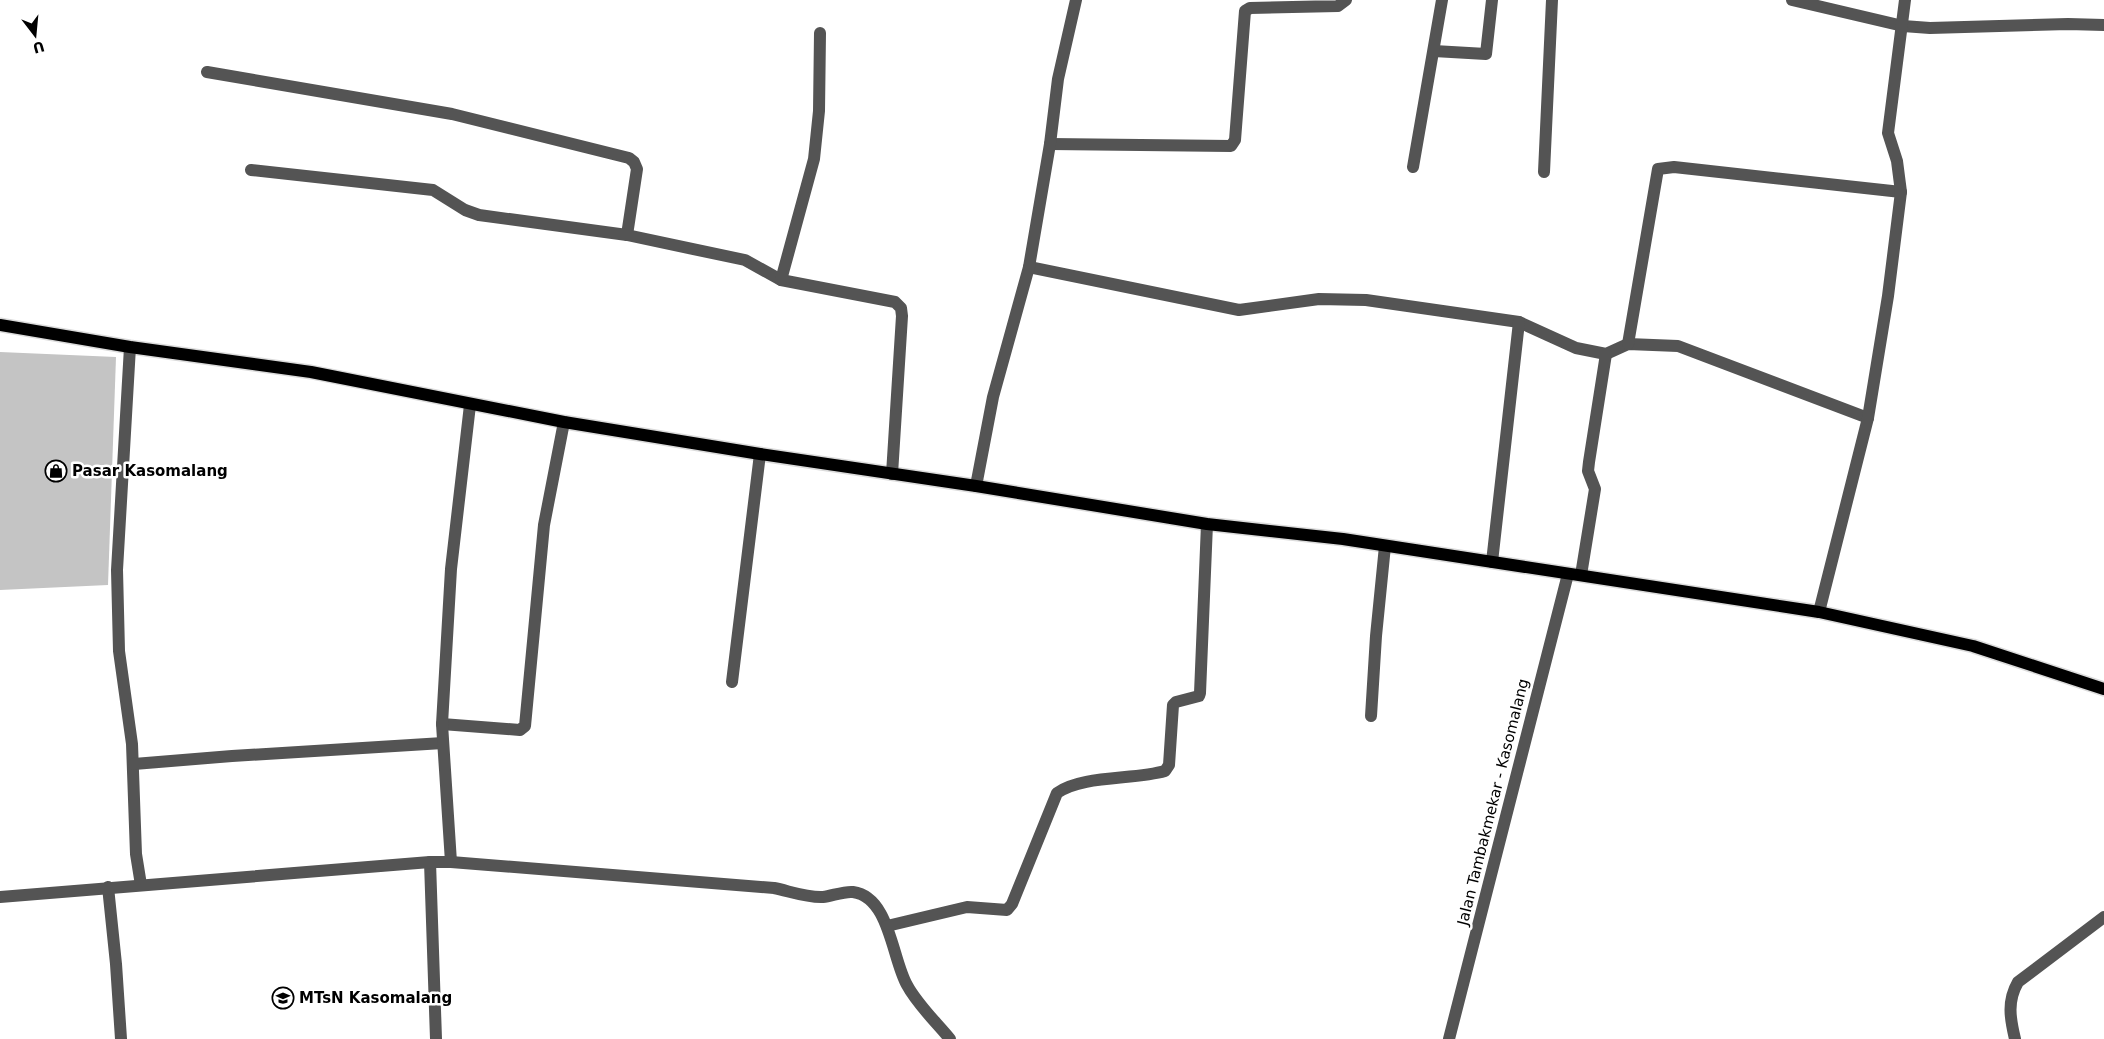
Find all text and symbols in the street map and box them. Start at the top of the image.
north arrow [10,10,60,60]
text: U [31,38,46,57]
shop icon: Pasar Kasomalang [44,459,68,483]
place label: Pasar Kasomalang [72,462,228,480]
street label: Jalan Tambakmekar - Kasomalang [1453,677,1532,928]
school or university icon: MTsN Kasomalang [271,986,295,1010]
place label: MTsN Kasomalang [299,989,452,1007]

